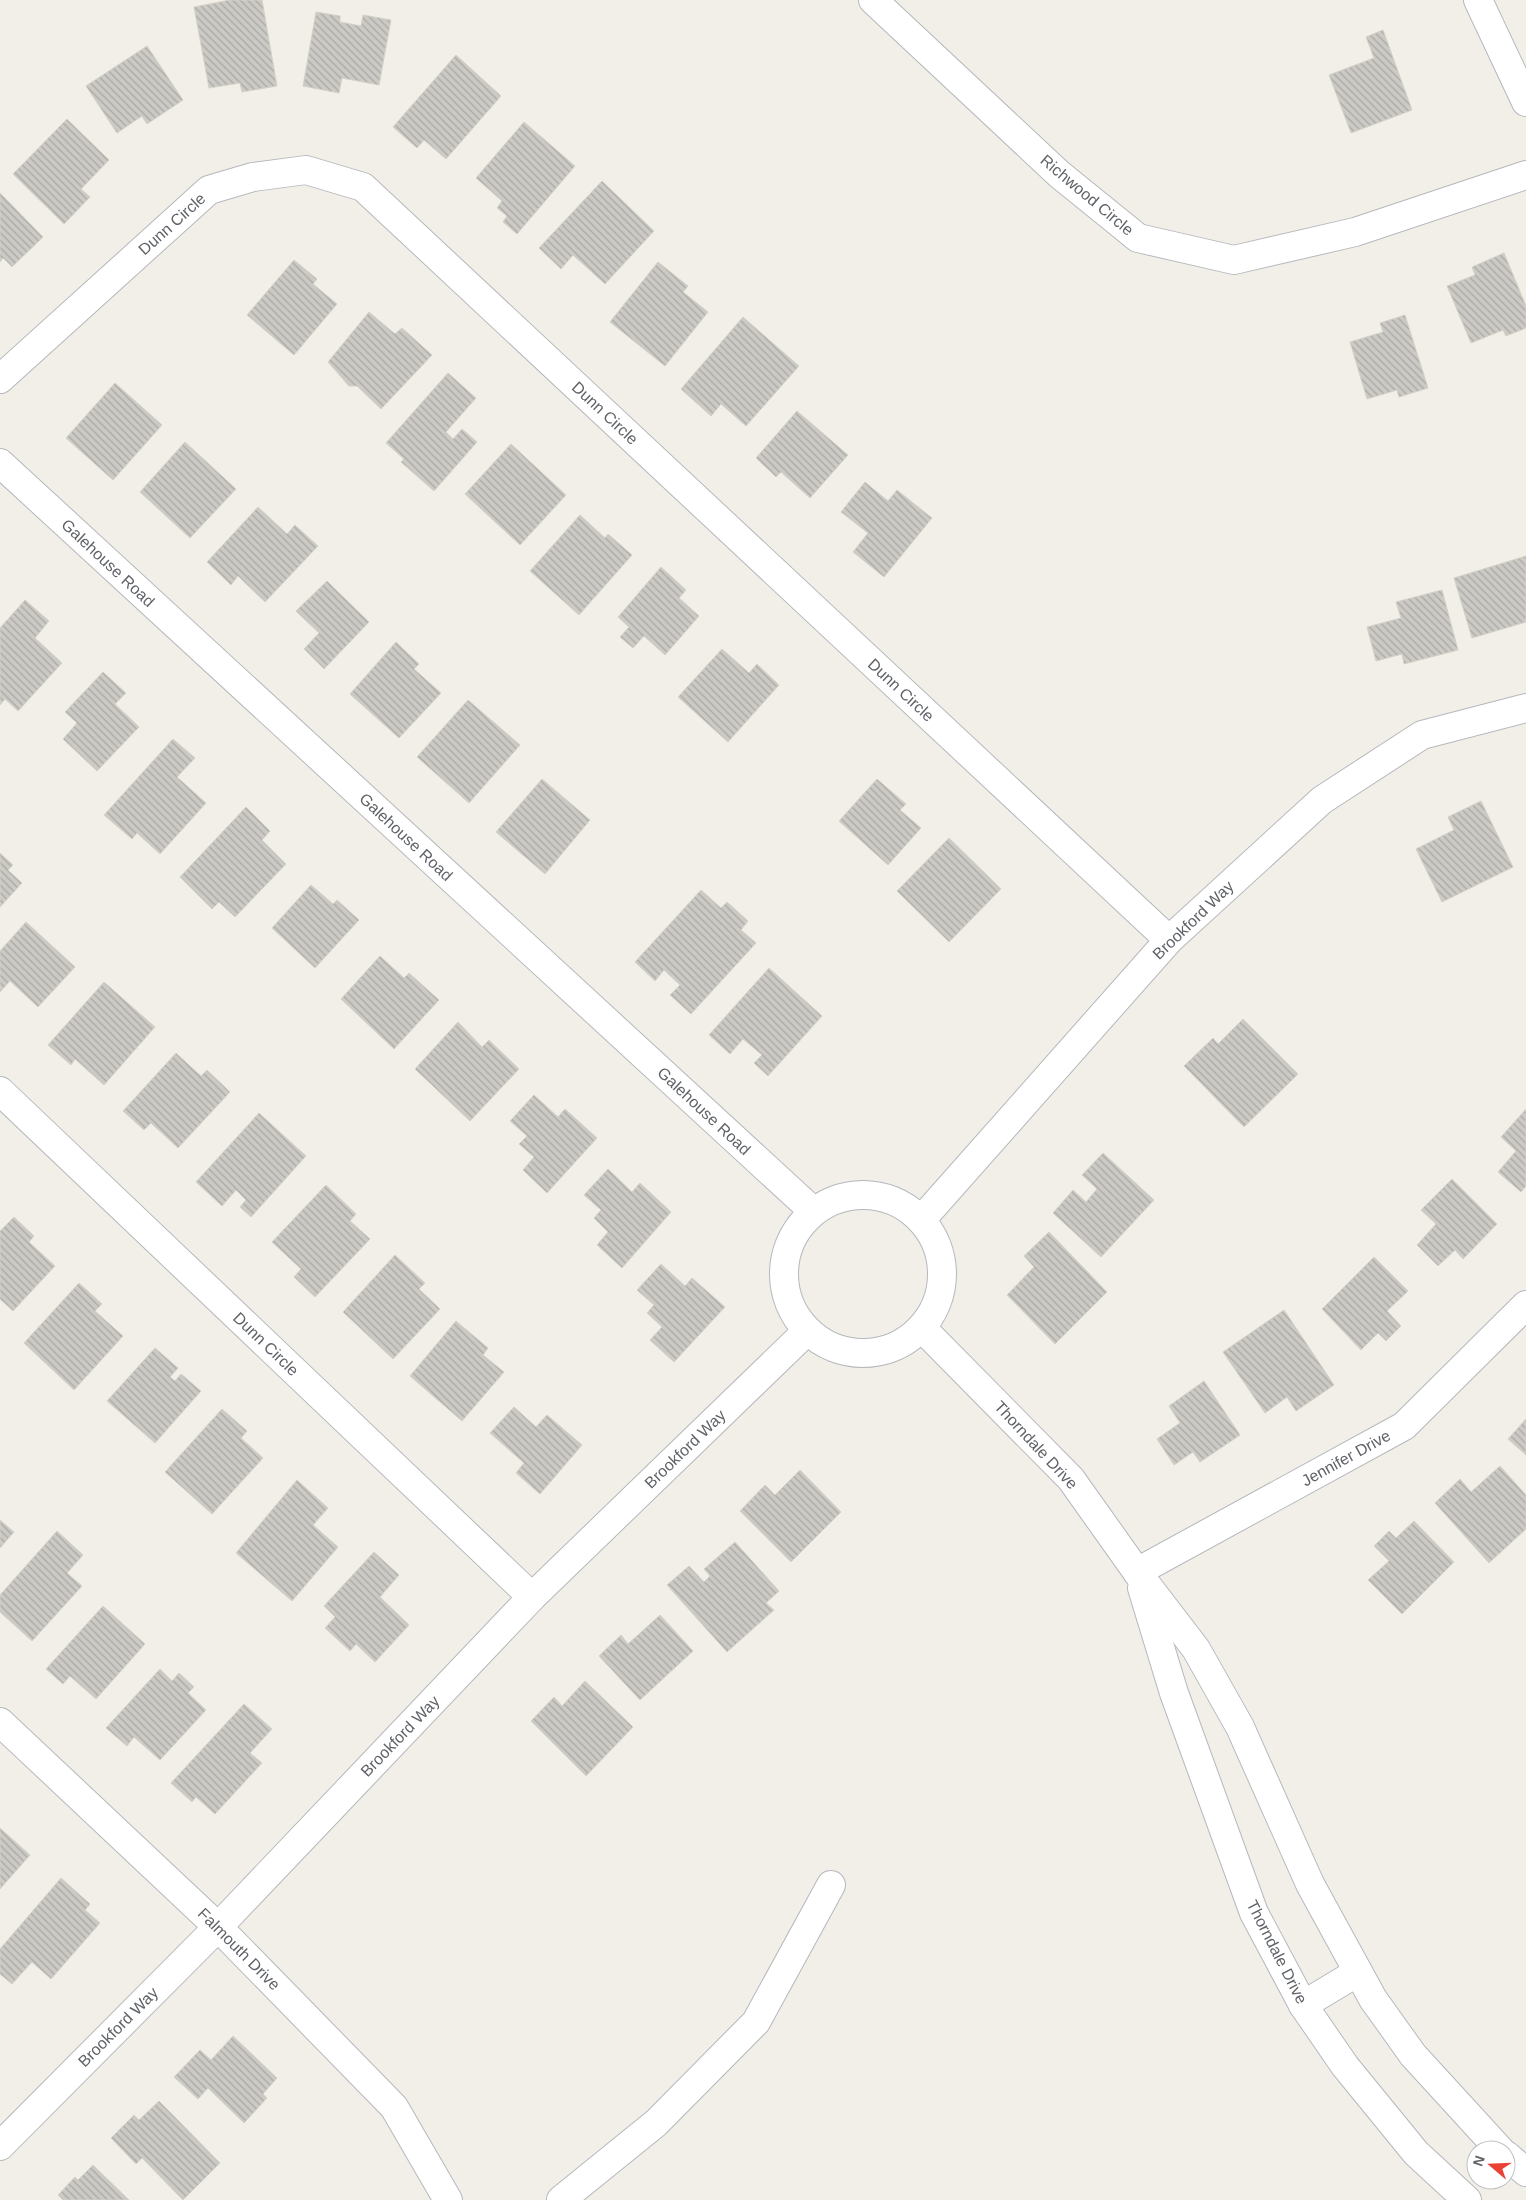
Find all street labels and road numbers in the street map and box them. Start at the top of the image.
street label: Richwood Circle [1037,151,1137,239]
street label: Dunn Circle [135,190,209,258]
street label: Dunn Circle [569,378,641,448]
street label: Galehouse Road [58,516,158,610]
street label: Dunn Circle [865,655,937,725]
street label: Galehouse Road [356,790,456,884]
street label: Brookford Way [1149,877,1237,963]
street label: Galehouse Road [654,1064,754,1158]
street label: Dunn Circle [230,1309,302,1379]
street label: Thorndale Drive [991,1398,1081,1492]
street label: Brookford Way [641,1406,729,1492]
street label: Jennifer Drive [1299,1427,1393,1489]
street label: Brookford Way [357,1692,443,1780]
street label: Thorndale Drive [1244,1897,1310,2007]
street label: Falmouth Drive [195,1905,283,1993]
street label: Brookford Way [75,1984,161,2070]

